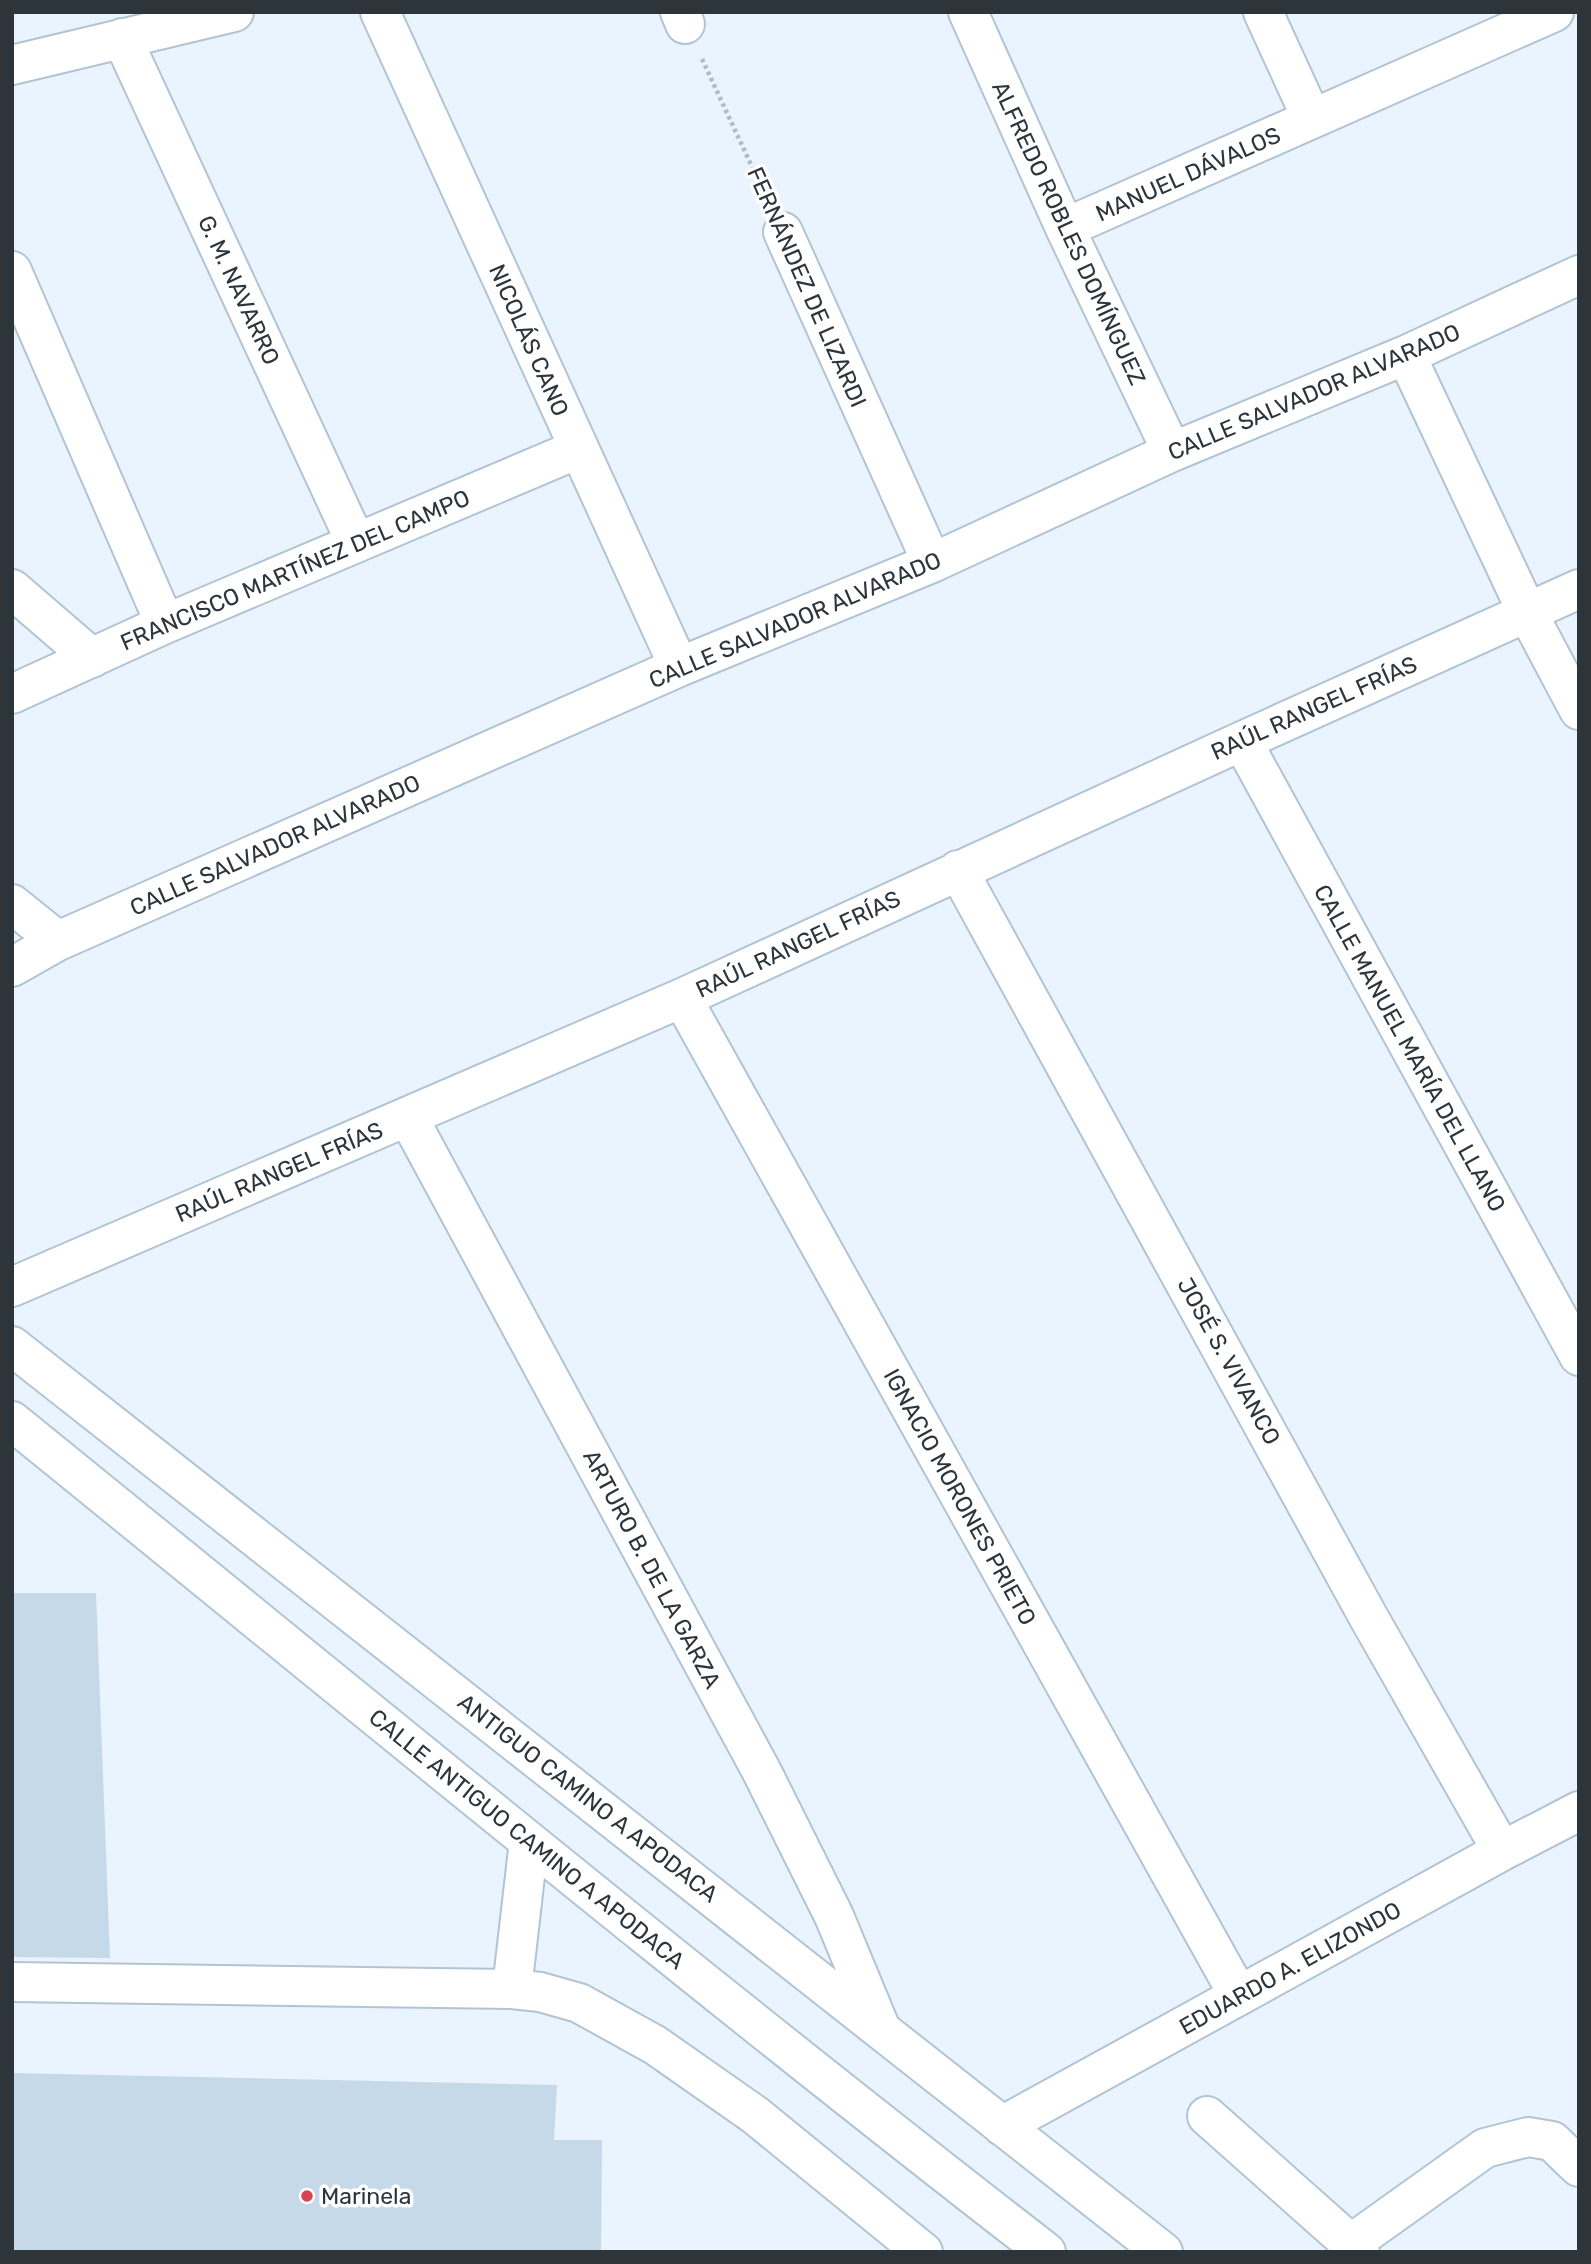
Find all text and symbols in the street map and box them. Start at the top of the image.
street label: ALFREDO ROBLES DOMÍNGUEZ [986,77,1152,389]
street label: MANUEL DÁVALOS [1091,121,1285,227]
street label: FERNÁNDEZ DE LIZARDI [741,163,873,411]
street label: G. M. NAVARRO [192,211,286,369]
street label: NICOLÁS CANO [483,260,575,420]
street label: CALLE SALVADOR ALVARADO [1164,318,1464,466]
street label: FRANCISCO MARTÍNEZ DEL CAMPO [116,484,474,656]
street label: CALLE SALVADOR ALVARADO [645,546,945,694]
street label: RAÚL RANGEL FRÍAS [1207,650,1421,766]
street label: CALLE SALVADOR ALVARADO [126,768,424,922]
street label: CALLE MANUEL MARÍA DEL LLANO [1308,879,1512,1217]
street label: RAÚL RANGEL FRÍAS [691,884,905,1004]
street label: RAÚL RANGEL FRÍAS [171,1116,387,1228]
street label: JOSÉ S. VIVANCO [1171,1273,1287,1449]
street label: IGNACIO MORONES PRIETO [878,1364,1042,1630]
street label: ARTURO B. DE LA GARZA [577,1445,727,1693]
street label: ANTIGUO CAMINO A APODACA [452,1688,724,1908]
street label: CALLE ANTIGUO CAMINO A APODACA [364,1703,690,1975]
street label: EDUARDO A. ELIZONDO [1174,1895,1406,2041]
place label: Marinela [321,2182,411,2210]
marker: Marinela [299,2188,315,2204]

